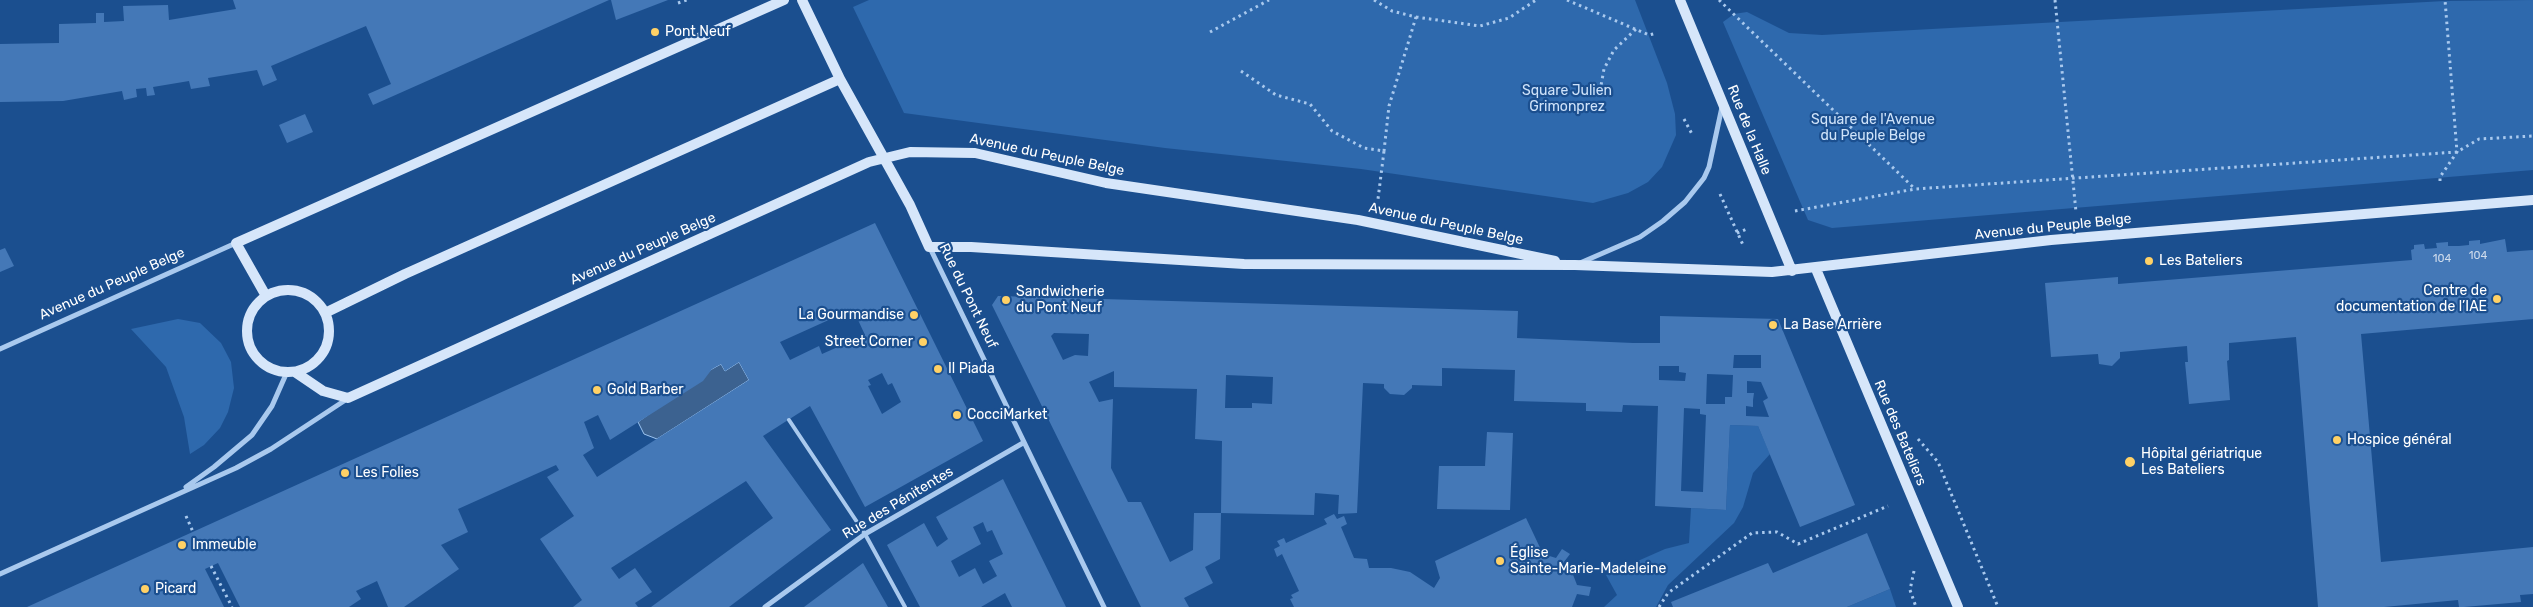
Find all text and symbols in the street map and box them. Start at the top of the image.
place label: Pont Neuf [665,24,731,40]
marker: Pont Neuf [649,26,661,38]
park label: Square Julien Grimonprez [1522,83,1612,115]
street label: Rue de la Halle [1723,83,1775,177]
park label: Square de l'Avenue du Peuple Belge [1811,112,1935,144]
street label: Avenue du Peuple Belge [968,130,1126,180]
street label: Avenue du Peuple Belge [1367,199,1525,249]
street label: Avenue du Peuple Belge [568,209,718,289]
street label: Avenue du Peuple Belge [1974,210,2132,244]
street label: Rue du Pont Neuf [935,241,1001,351]
street label: Avenue du Peuple Belge [37,244,187,324]
house number: 104 [2469,249,2487,263]
house number: 104 [2433,252,2451,266]
place label: Les Bateliers [2159,253,2243,269]
marker: Les Bateliers [2143,255,2155,267]
place label: Centre de documentation de l’IAE [2336,283,2487,316]
place label: Sandwicherie du Pont Neuf [1016,284,1105,316]
marker: Centre de documentation de l’IAE [2491,293,2503,305]
marker: Sandwicherie du Pont Neuf [1000,294,1012,306]
place label: La Gourmandise [798,307,904,323]
marker: La Gourmandise [908,309,920,321]
place label: La Base Arrière [1783,317,1882,333]
marker: La Base Arrière [1767,319,1779,331]
place label: Street Corner [825,334,913,350]
marker: Street Corner [917,336,929,348]
place label: Il Piada [948,361,995,377]
marker: Il Piada [932,363,944,375]
street label: Rue des Bateliers [1870,378,1930,488]
place label: Gold Barber [607,382,684,398]
marker: Gold Barber [591,384,603,396]
place label: CocciMarket [967,407,1048,423]
marker: CocciMarket [951,409,963,421]
place label: Hospice général [2347,432,2452,448]
marker: Hospice général [2331,434,2343,446]
place label: Hôpital gériatrique Les Bateliers [2141,446,2262,478]
marker: Hôpital gériatrique Les Bateliers [2123,455,2137,469]
street label: Rue des Pénitentes [840,463,956,543]
place label: Les Folies [355,465,419,481]
marker: Les Folies [339,467,351,479]
place label: Immeuble [192,537,257,553]
marker: Immeuble [176,539,188,551]
place label: Église Sainte-Marie-Madeleine [1510,545,1666,578]
marker: Église Sainte-Marie-Madeleine [1494,555,1506,567]
place label: Picard [155,581,196,597]
marker: Picard [139,583,151,595]

